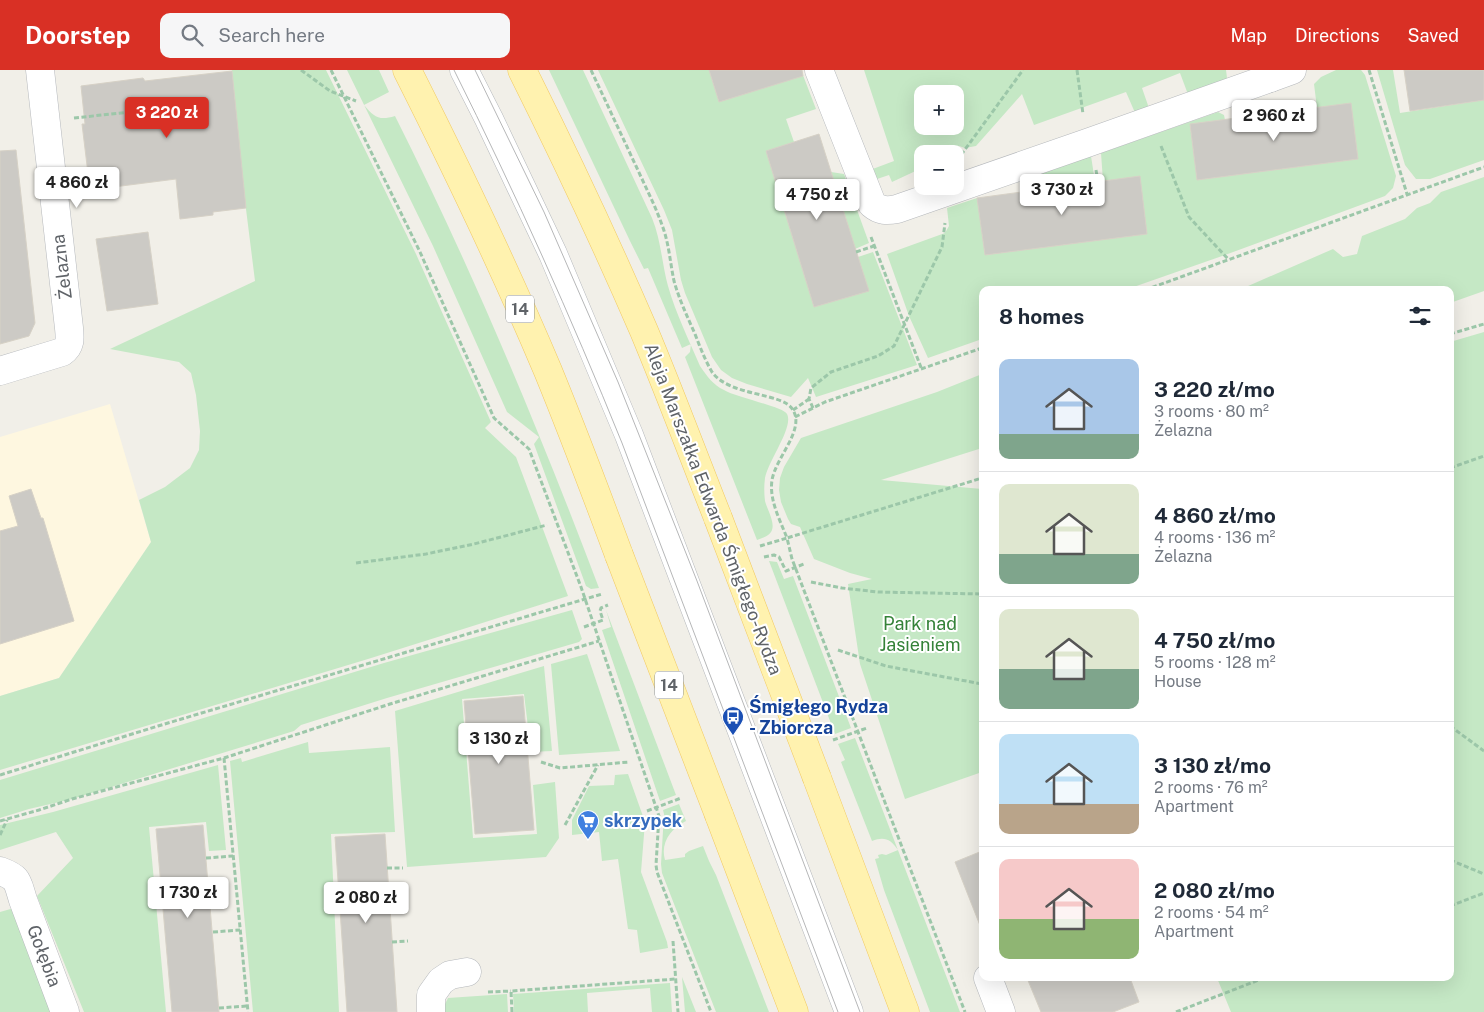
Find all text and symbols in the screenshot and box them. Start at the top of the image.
search box [160,13,510,58]
text: Doorstep [25,21,130,49]
icon: search [178,21,206,49]
text: Search here [218,24,325,46]
text: Map [1230,25,1267,46]
text: Directions [1295,25,1380,46]
text: Saved [1408,25,1459,46]
map controls [914,85,964,195]
button: + [914,85,964,135]
pin: 3 220 zł [115,97,219,139]
pin: 2 960 zł [1222,100,1326,142]
text: 3 220 zł [136,103,198,122]
text: 2 960 zł [1243,106,1305,125]
button: − [914,145,964,195]
pin: 4 860 zł [25,166,129,209]
text: 4 860 zł [45,173,109,192]
pin: 3 730 zł [1010,174,1114,216]
pin: 4 750 zł [765,178,869,221]
text: 3 730 zł [1031,180,1093,199]
text: 4 750 zł [786,185,848,204]
street label: Żelazna [46,233,76,301]
road number: 14 [506,295,534,322]
icon: filters [1406,302,1434,330]
text: 8 homes [999,304,1084,329]
street label: Aleja Marszałka Edwarda Śmigłego-Rydza [640,339,788,678]
text: 3 220 zł/mo [1154,377,1275,402]
icon: home [1039,379,1099,439]
text: 3 rooms · 80 m² [1154,402,1269,421]
text: Żelazna [1154,421,1212,440]
text: 4 860 zł/mo [1154,503,1276,528]
icon: home [1039,504,1099,564]
text: 4 rooms · 136 m² [1154,528,1275,547]
text: Żelazna [1154,547,1212,566]
park label: Park nad Jasieniem [879,613,961,655]
text: 4 750 zł/mo [1154,628,1275,653]
icon: home [1039,629,1099,689]
text: 5 rooms · 128 m² [1154,653,1276,672]
road number: 14 [655,672,683,698]
text: House [1154,672,1202,691]
place label: Śmigłego Rydza - Zbiorcza [749,695,888,738]
bus stop icon: Śmigłego Rydza - Zbiorcza [721,705,745,736]
pin: 3 130 zł [447,722,551,765]
text: 3 130 zł [469,729,529,748]
text: 3 130 zł/mo [1154,753,1271,778]
icon: home [1039,754,1099,814]
text: 2 rooms · 76 m² [1154,778,1268,797]
text: Apartment [1154,797,1234,816]
supermarket icon: skrzypek [576,809,600,840]
place label: skrzypek [604,810,683,831]
pin: 1 730 zł [136,876,240,919]
text: 2 080 zł/mo [1154,878,1275,903]
icon: home [1039,879,1099,939]
pin: 2 080 zł [314,882,418,924]
text: 1 730 zł [159,883,217,902]
text: 2 080 zł [335,888,397,907]
text: 2 rooms · 54 m² [1154,903,1269,922]
street label: Gołębia [23,922,66,990]
text: Apartment [1154,922,1234,941]

